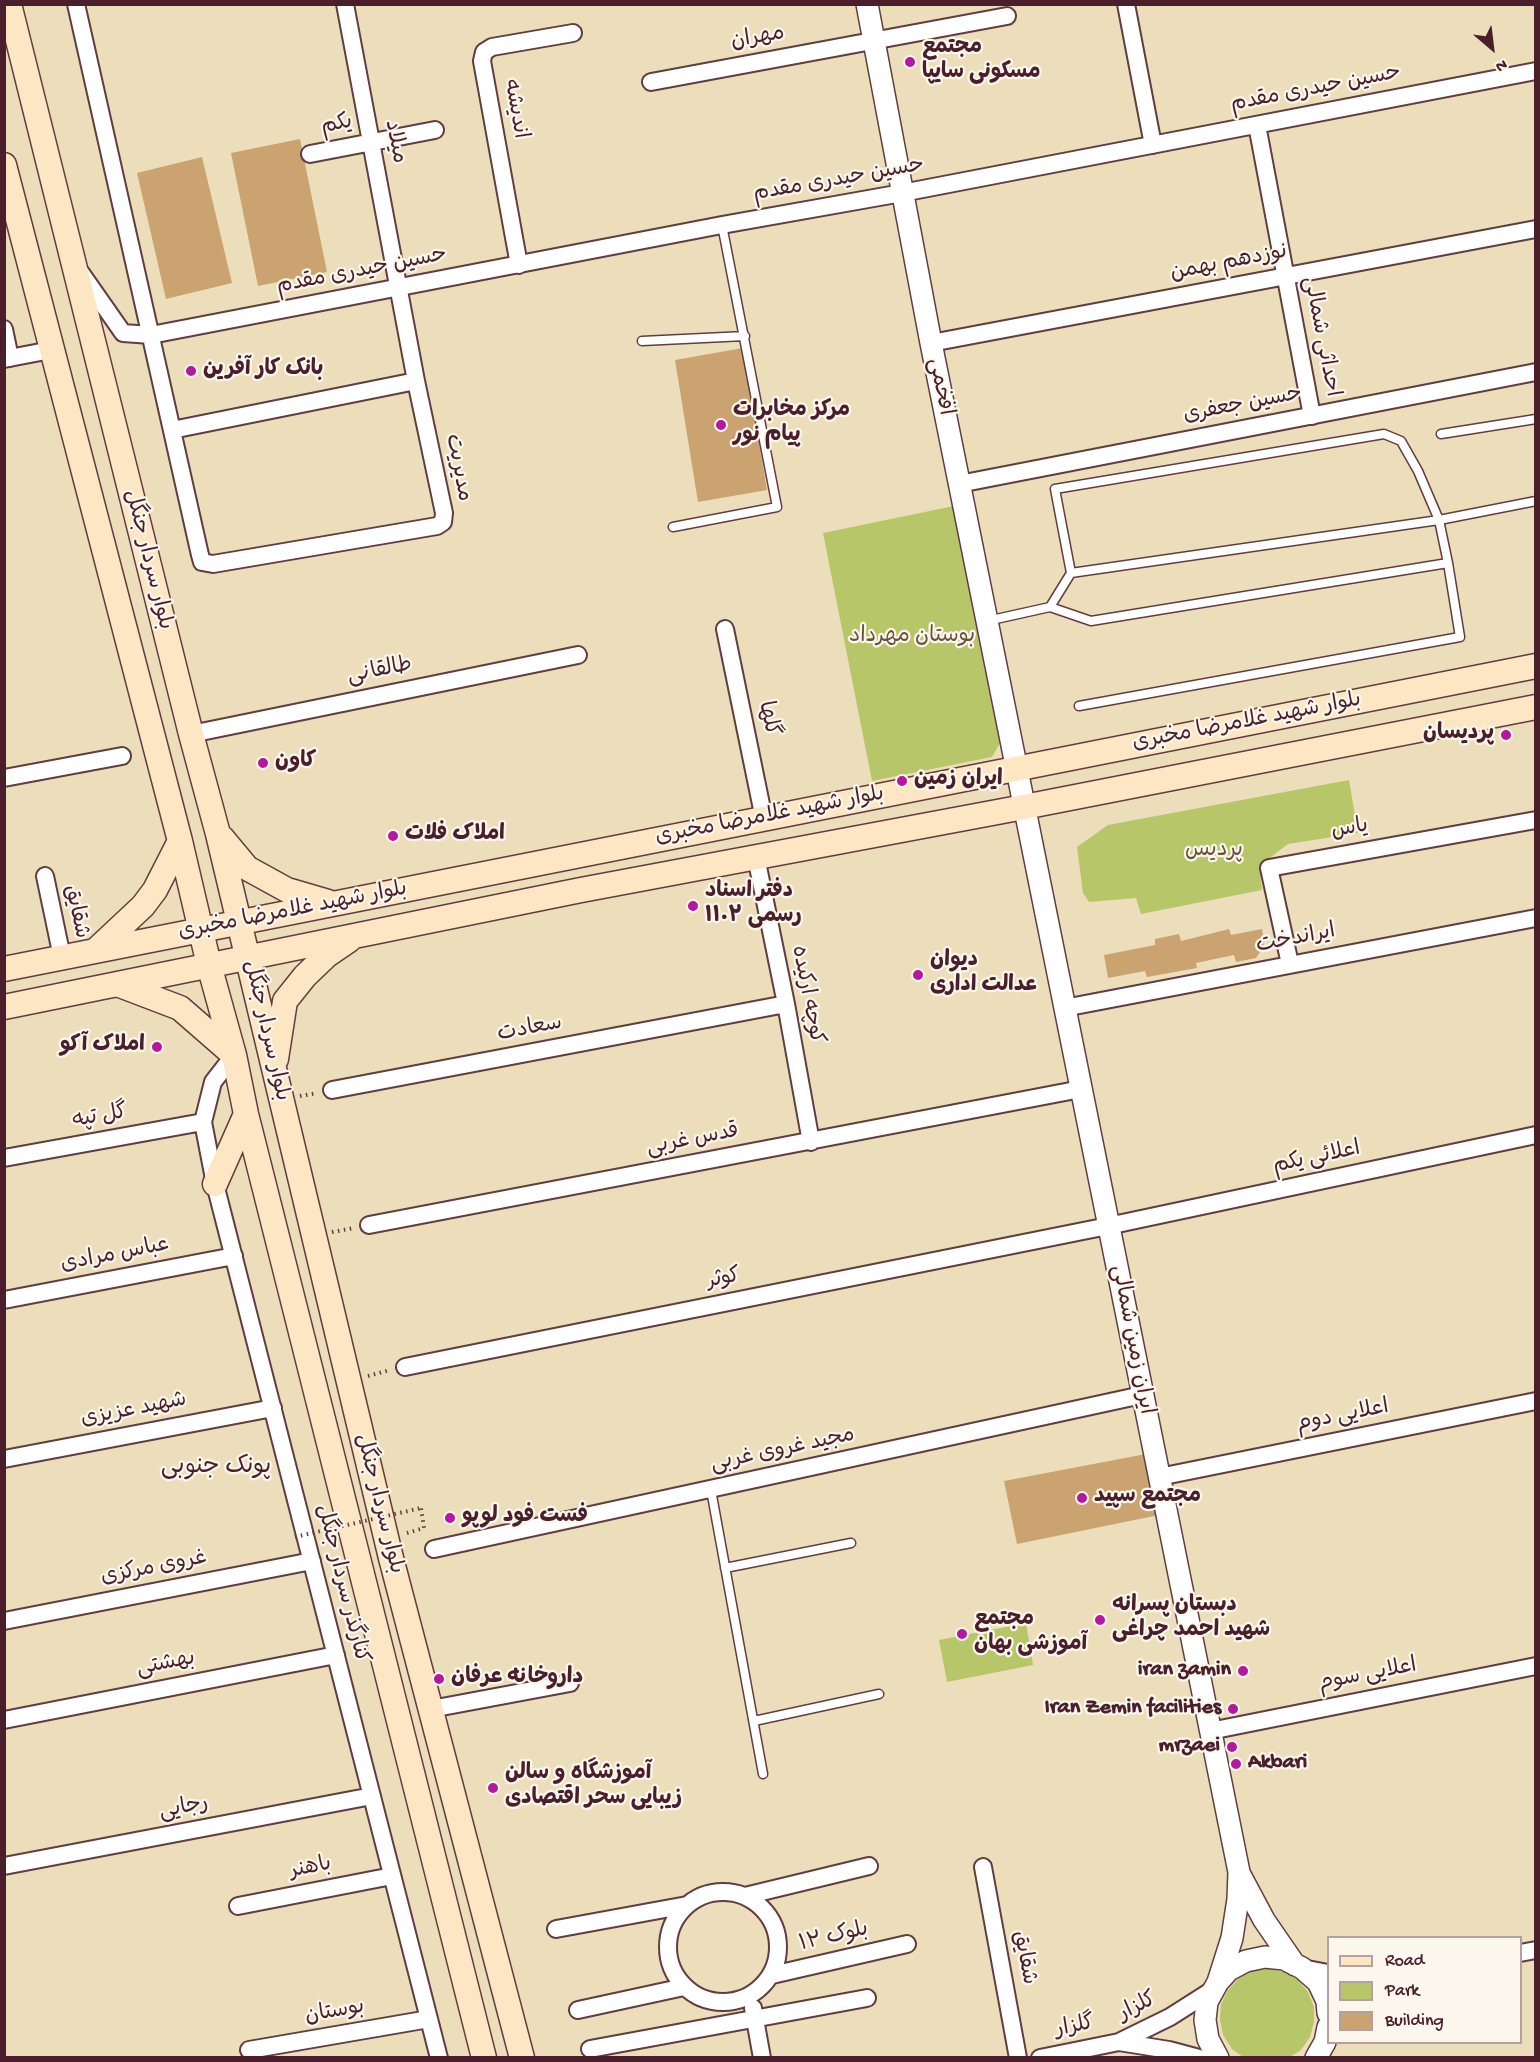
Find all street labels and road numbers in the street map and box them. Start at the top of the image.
street label: مهران [729,21,787,57]
street label: حسین حیدری مقدم [1229,61,1403,119]
street label: اندیشه [496,77,532,141]
street label: یکم [319,110,355,142]
street label: میلاد [377,118,411,166]
street label: حسین حیدری مقدم [751,153,927,209]
street label: نوزدهم بهمن [1168,240,1290,288]
street label: حسین حیدری مقدم [275,243,449,301]
street label: احداثی شمالی [1295,275,1345,399]
street label: افخمی [921,356,957,418]
street label: حسین جعفری [1181,382,1305,430]
street label: مدیریت [438,432,476,504]
street label: بلوار سردار جنگل [117,487,177,633]
street label: طالقانی [345,653,415,691]
street label: بلوار شهید غلامرضا مخبری [1130,688,1364,758]
street label: گلها [750,699,784,739]
street label: بلوار شهید غلامرضا مخبری [653,782,887,852]
street label: یاس [1329,814,1371,846]
street label: بلوار شهید غلامرضا مخبری [176,877,410,947]
street label: شقایق [56,883,94,941]
street label: ایراندخت [1254,919,1338,961]
street label: کوچه ارکیده [784,944,828,1046]
street label: بلوار سردار جنگل [236,958,294,1104]
street label: سعادت [495,1011,565,1049]
street label: گل تپه [70,1100,130,1136]
street label: قدس غربی [645,1119,741,1163]
street label: اعلائی یکم [1271,1137,1363,1181]
street label: عباس مرادی [59,1233,171,1279]
street label: ایران زمین شمالی [1104,1263,1158,1417]
street label: کوثر [705,1264,743,1296]
street label: شهید عزیزی [79,1388,189,1434]
street label: اعلایی دوم [1295,1395,1391,1439]
street label: مجید غروی غربی [709,1423,857,1479]
street label: بلوار سردار جنگل [348,1431,408,1577]
street label: کنارگذر سردار جنگل [309,1502,373,1666]
street label: غروی مرکزی [99,1546,209,1592]
street label: بهشتی [134,1646,198,1684]
street label: اعلایی سوم [1317,1654,1419,1698]
street label: رجایی [157,1791,211,1827]
street label: باهنر [288,1852,334,1886]
street label: بلوک ۱۲ [797,1917,871,1959]
street label: شقایق [1005,1929,1041,1987]
street label: کلزار [1115,1988,1161,2028]
street label: بوستان [303,1995,367,2031]
street label: گلزار [1053,2011,1097,2045]

